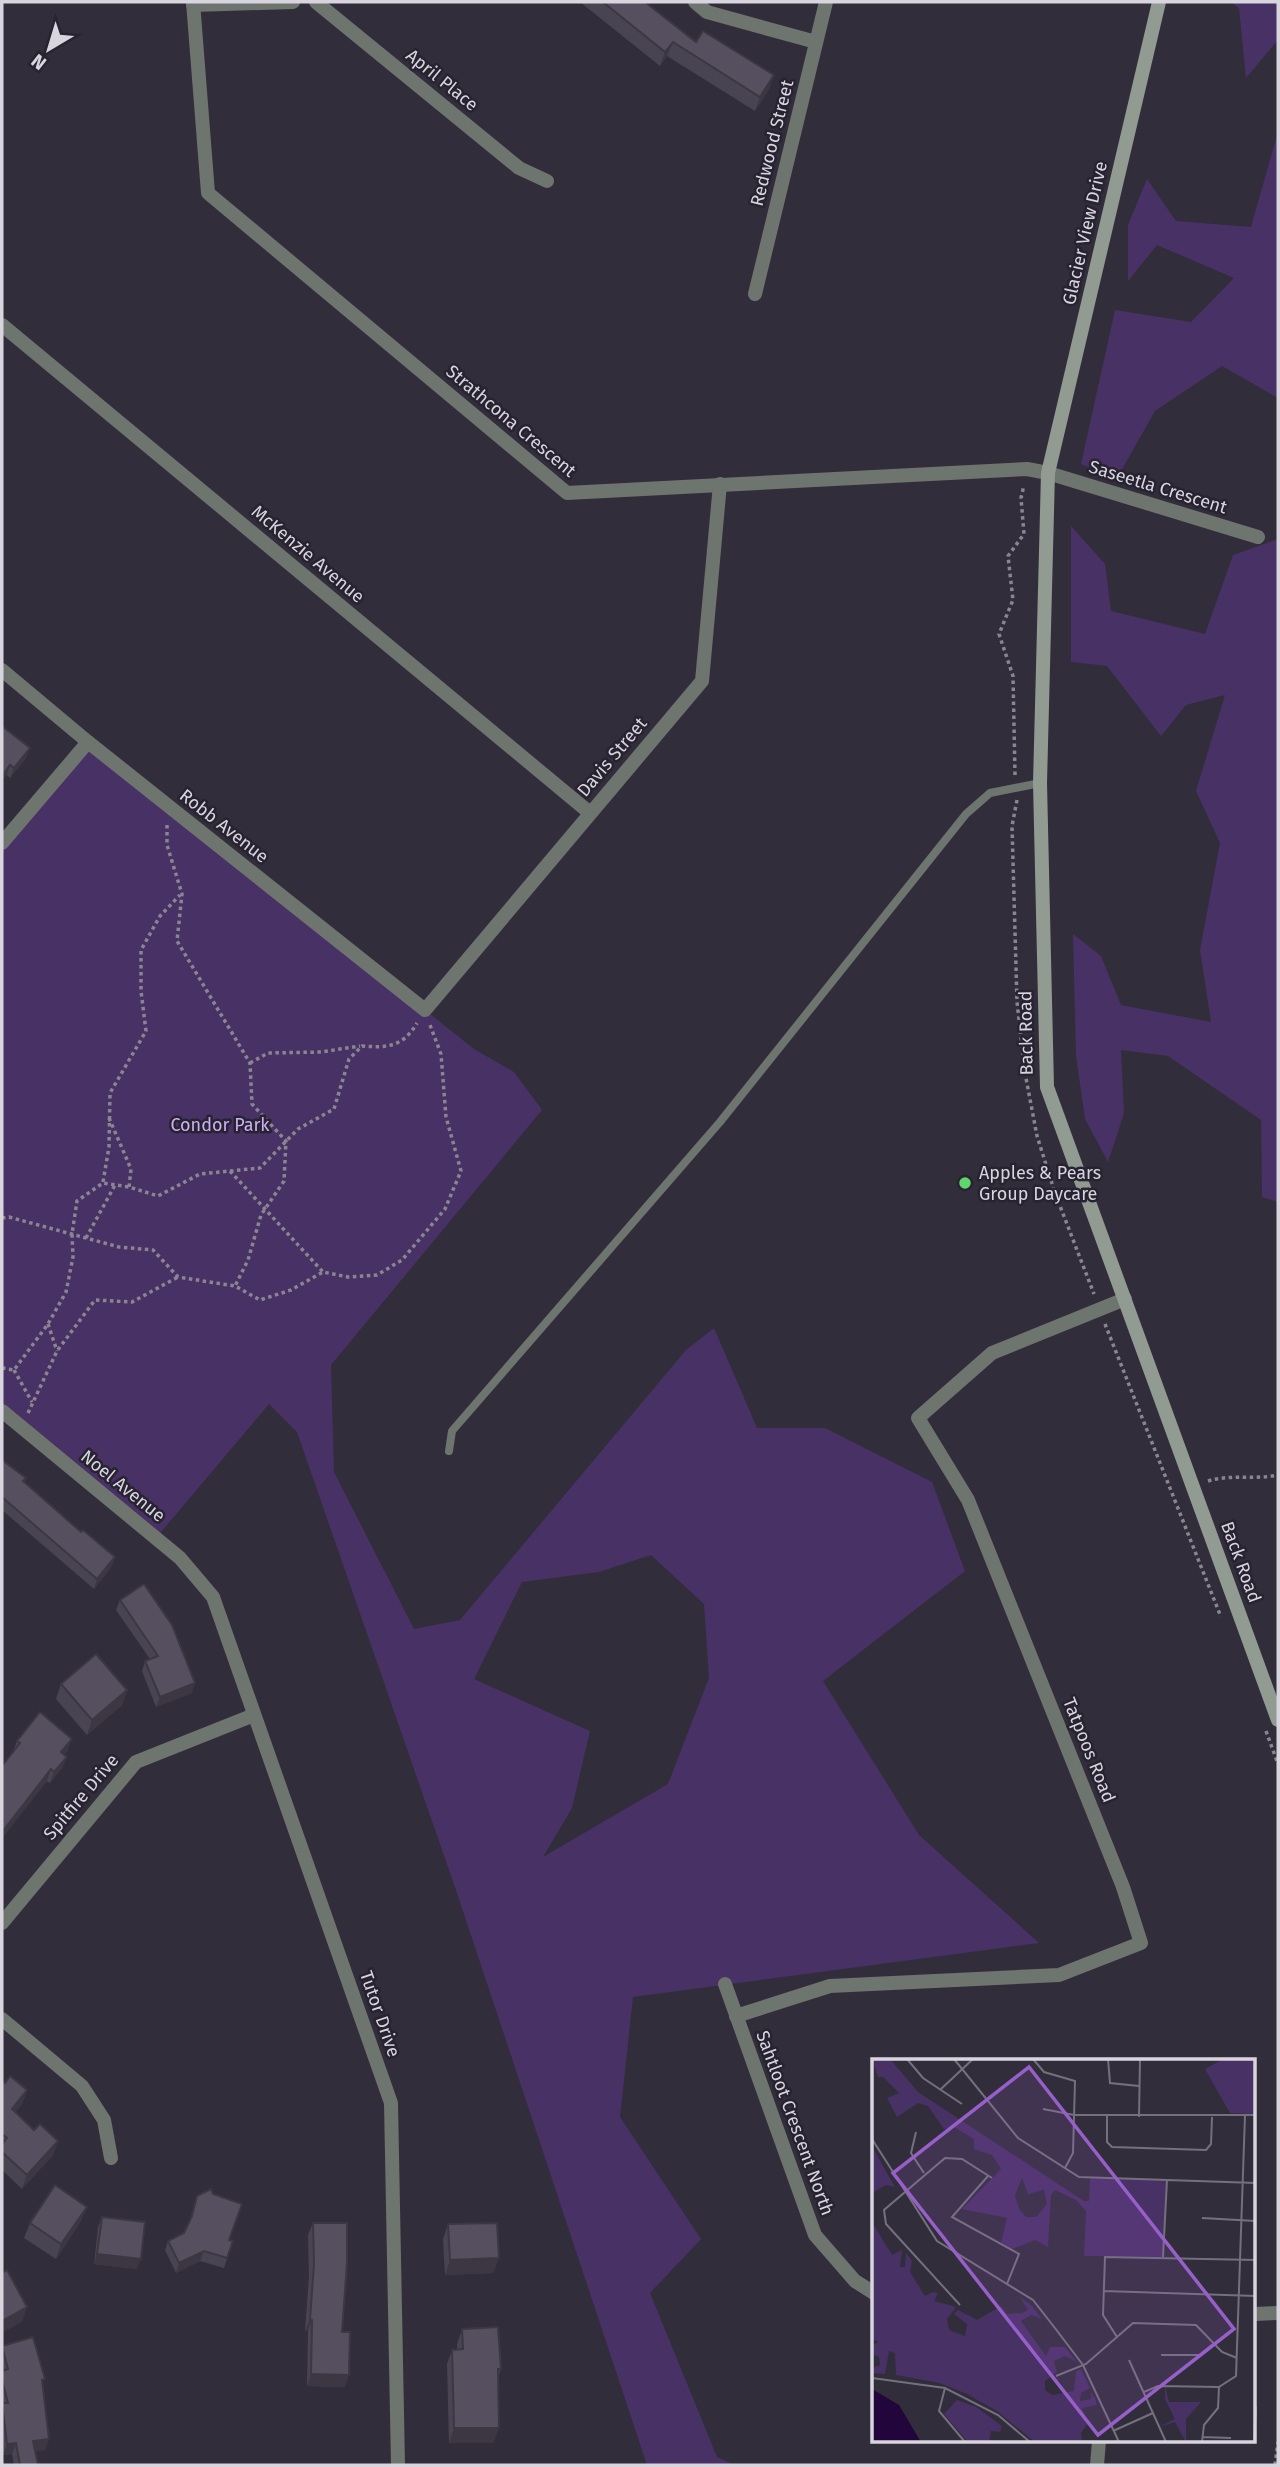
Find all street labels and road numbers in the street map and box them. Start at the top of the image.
street label: April Place [402,44,482,116]
street label: Redwood Street [746,77,798,208]
street label: Glacier View Drive [1058,159,1112,307]
street label: Strathcona Crescent [442,360,581,482]
street label: Saseetla Crescent [1086,456,1230,519]
street label: McKenzie Avenue [247,500,369,608]
street label: Davis Street [572,712,652,801]
street label: Robb Avenue [175,784,273,868]
street label: Back Road [1014,990,1038,1076]
street label: Noel Avenue [76,1445,170,1527]
street label: Back Road [1216,1518,1266,1606]
street label: Tatpoos Road [1058,1694,1120,1806]
street label: Spitfire Drive [39,1749,123,1845]
street label: Tutor Drive [355,1968,405,2060]
street label: Sahtloot Crescent North [751,2028,839,2218]

